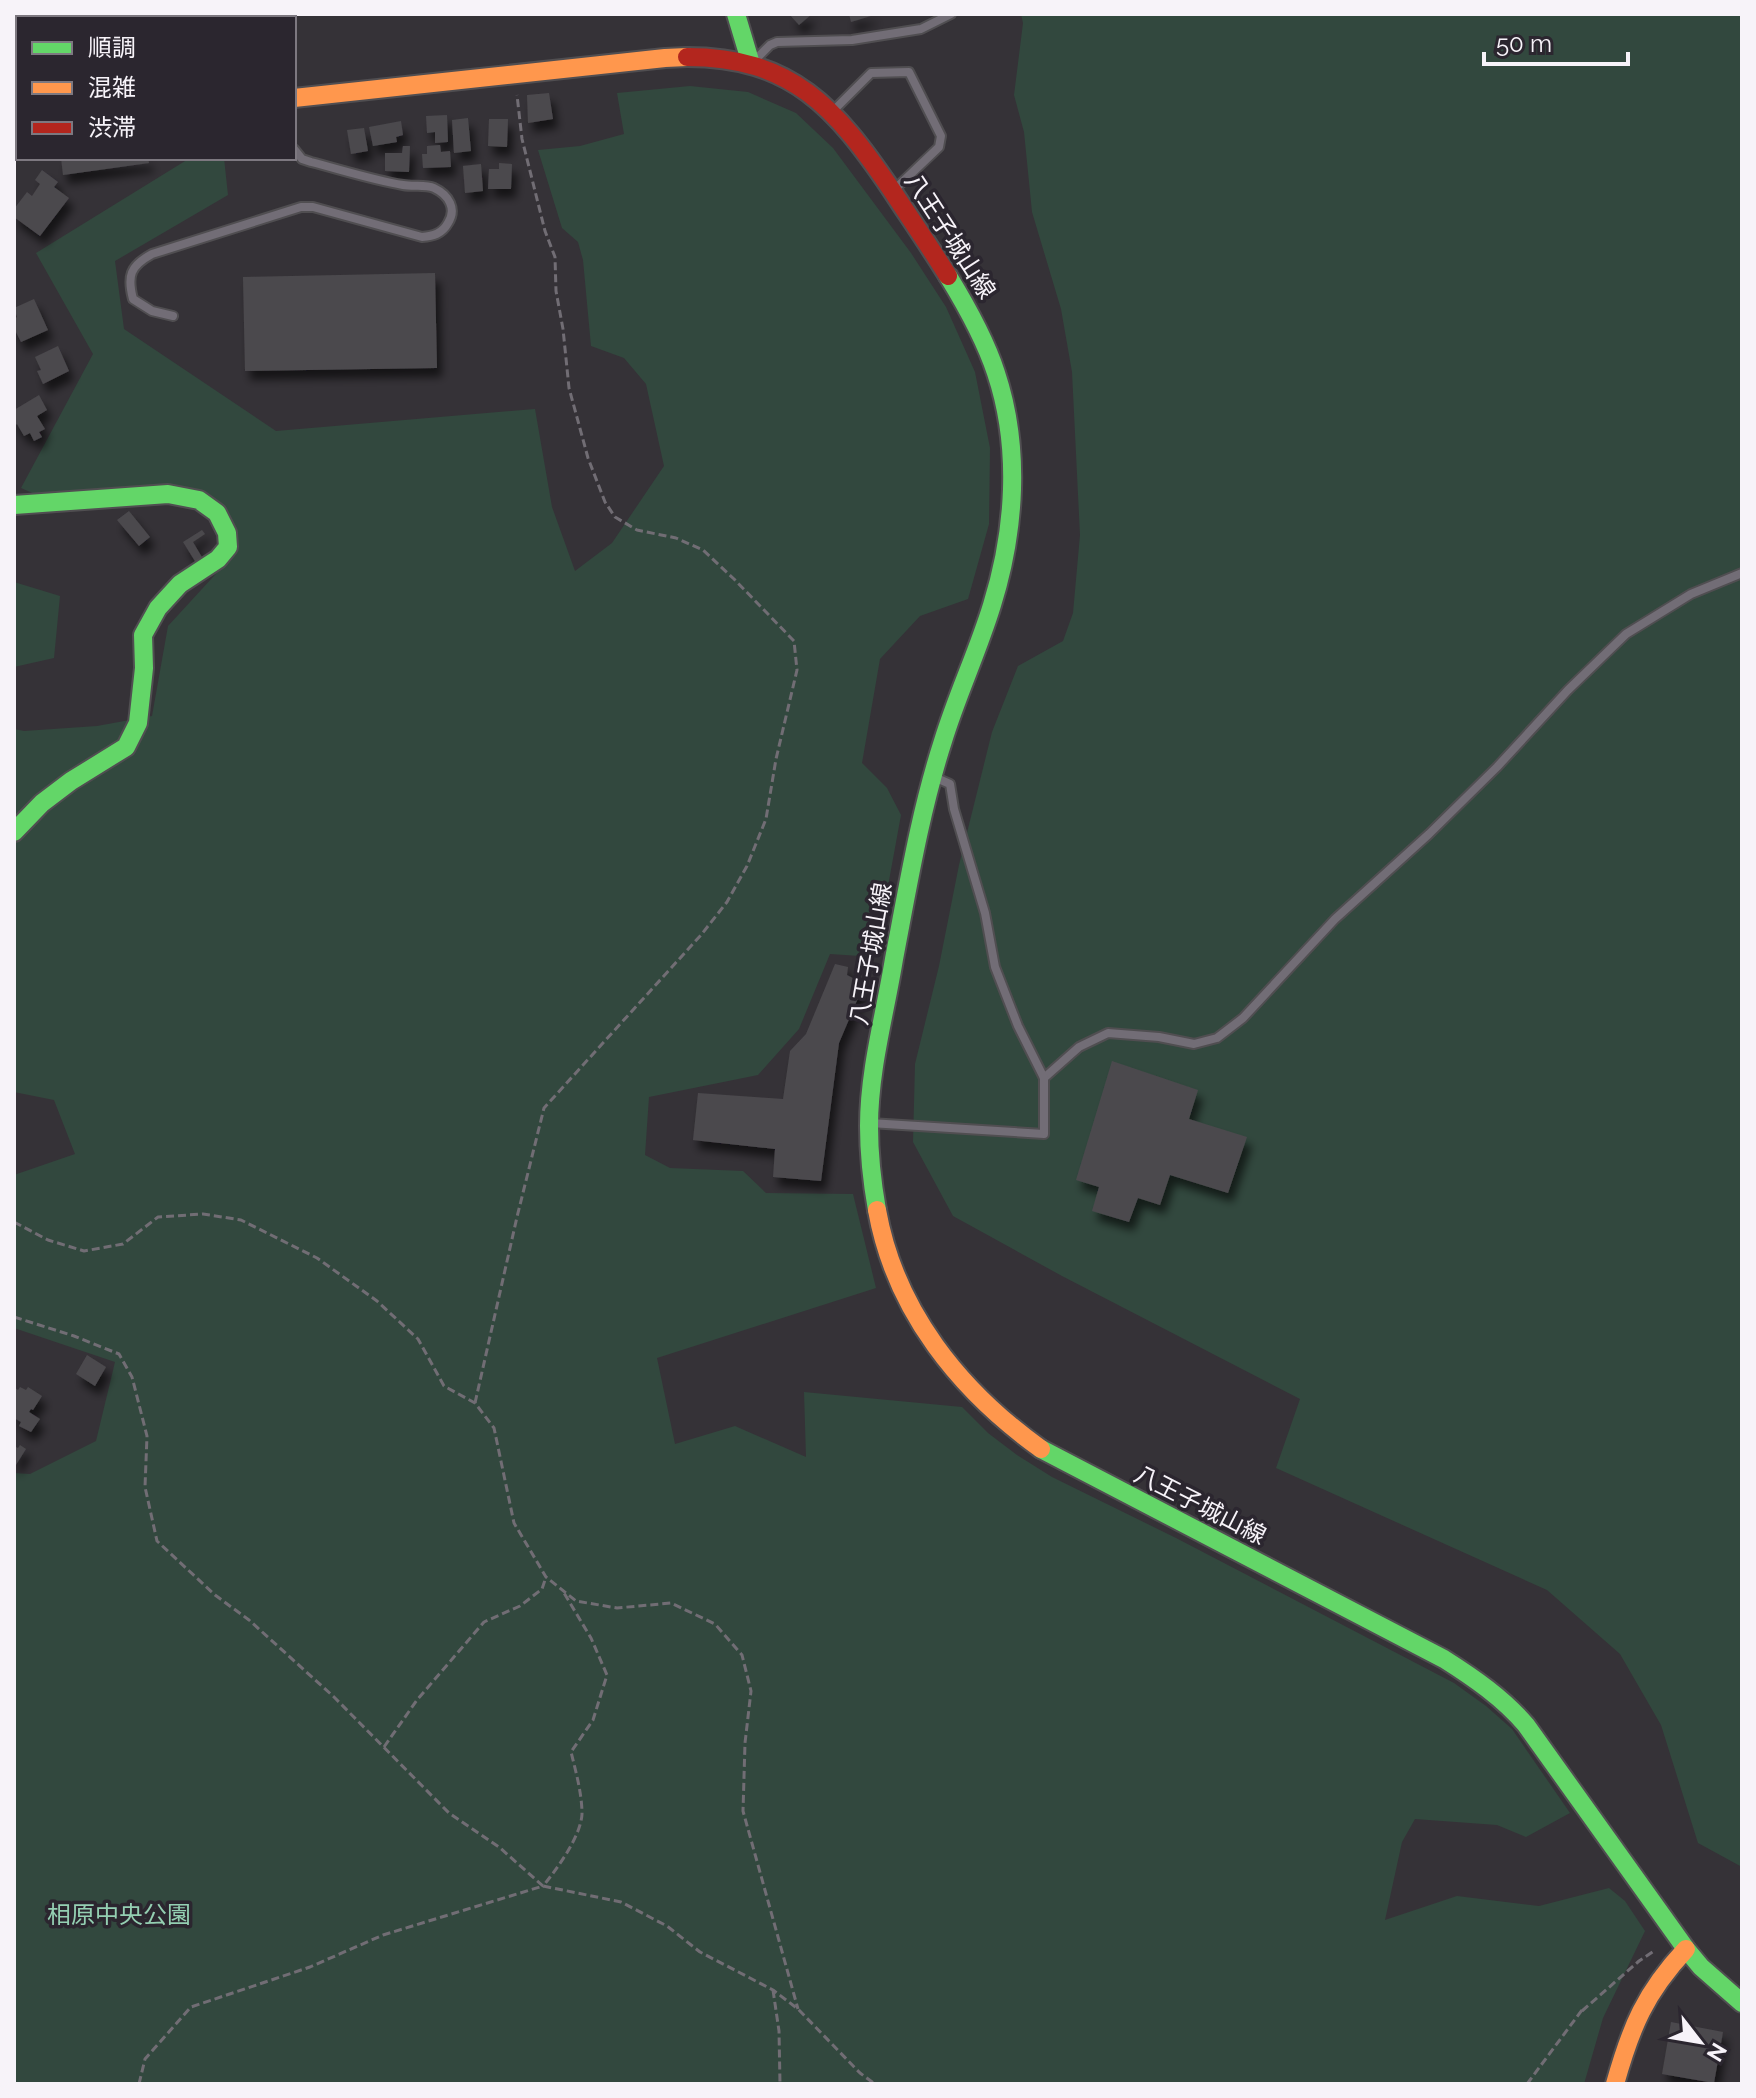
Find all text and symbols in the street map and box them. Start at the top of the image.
legend [16,16,296,160]
scale bar [1484,16,1628,66]
text: 50 m [1496,29,1552,58]
text: 順調 [88,33,136,62]
text: 混雑 [88,73,136,102]
text: 渋滞 [88,113,136,142]
street label: 八王子城山線 [899,167,1002,304]
street label: 八王子城山線 [844,880,897,1027]
street label: 八王子城山線 [1129,1459,1271,1550]
park label: 相原中央公園 [47,1900,191,1929]
north arrow [1660,2002,1740,2082]
text: N [1702,2038,1733,2066]

